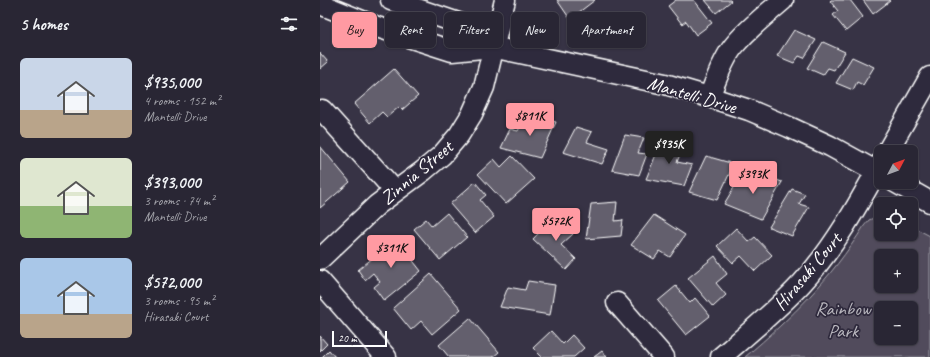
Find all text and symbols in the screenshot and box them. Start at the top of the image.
chip: Buy [332,12,377,48]
chip: Rent [385,12,436,48]
chip: Filters [444,12,503,48]
chip: New [511,12,559,48]
chip: Apartment [567,12,646,48]
icon: filters [278,13,300,35]
text: 5 homes [20,14,68,35]
street label: Mantelli Drive [644,71,741,120]
text: $935,000 [144,72,200,93]
icon: home [52,74,100,122]
text: 4 rooms · 152 m² [144,93,220,109]
pin: $811K [502,103,558,137]
text: $811K [515,108,545,124]
text: Mantelli Drive [144,109,207,125]
pin: $935K [641,131,697,165]
street label: Zinnia Street [375,134,459,210]
text: $935K [654,136,684,152]
north arrow [874,145,918,189]
map controls [874,145,918,345]
pin: $393K [725,161,781,195]
text: $393K [738,166,768,182]
text: $393,000 [144,172,201,193]
icon: home [52,174,100,222]
text: 3 rooms · 74 m² [144,193,214,209]
button: locate [874,197,918,241]
pin: $572K [528,208,584,242]
text: Mantelli Drive [144,209,207,225]
text: $572K [541,213,571,229]
street label: Hirasaki Court [768,227,848,315]
pin: $311K [363,235,419,269]
text: $311K [376,240,406,256]
button: + [874,249,918,293]
text: $572,000 [144,272,201,293]
icon: home [52,274,100,322]
text: 3 rooms · 95 m² [144,293,214,309]
park label: Rainbow Park [815,297,872,343]
button: − [874,301,918,345]
text: Hirasaki Court [144,309,208,325]
scale bar [332,329,387,348]
text: 20 m [338,331,357,345]

